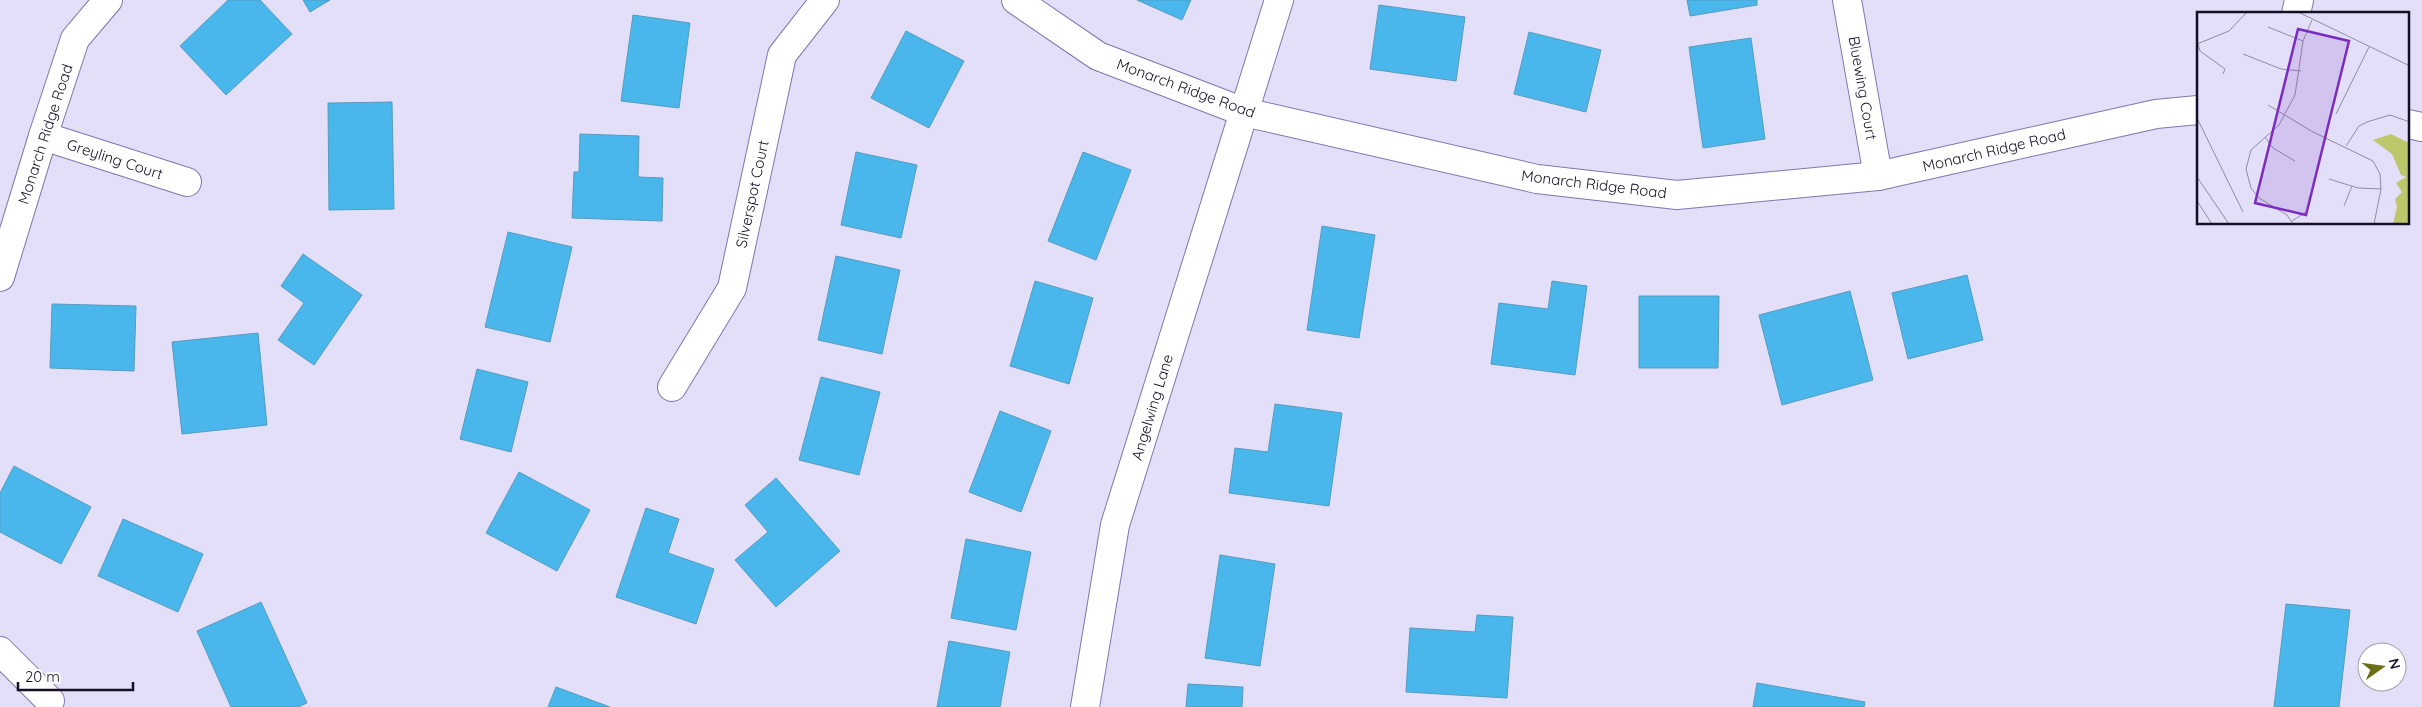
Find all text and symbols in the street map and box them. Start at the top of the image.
inset map [2197,12,2410,225]
street label: Bluewing Court [1845,35,1881,141]
street label: Monarch Ridge Road [1114,54,1258,122]
street label: Monarch Ridge Road [13,62,77,206]
street label: Monarch Ridge Road [1921,124,2067,176]
street label: Greyling Court [65,135,165,183]
street label: Silverspot Court [731,138,773,250]
street label: Monarch Ridge Road [1520,166,1668,202]
street label: Angelwing Lane [1127,352,1177,462]
north arrow [2357,642,2407,692]
text: N [2385,657,2405,671]
scale bar [18,660,132,692]
text: 20 m [25,667,60,686]

